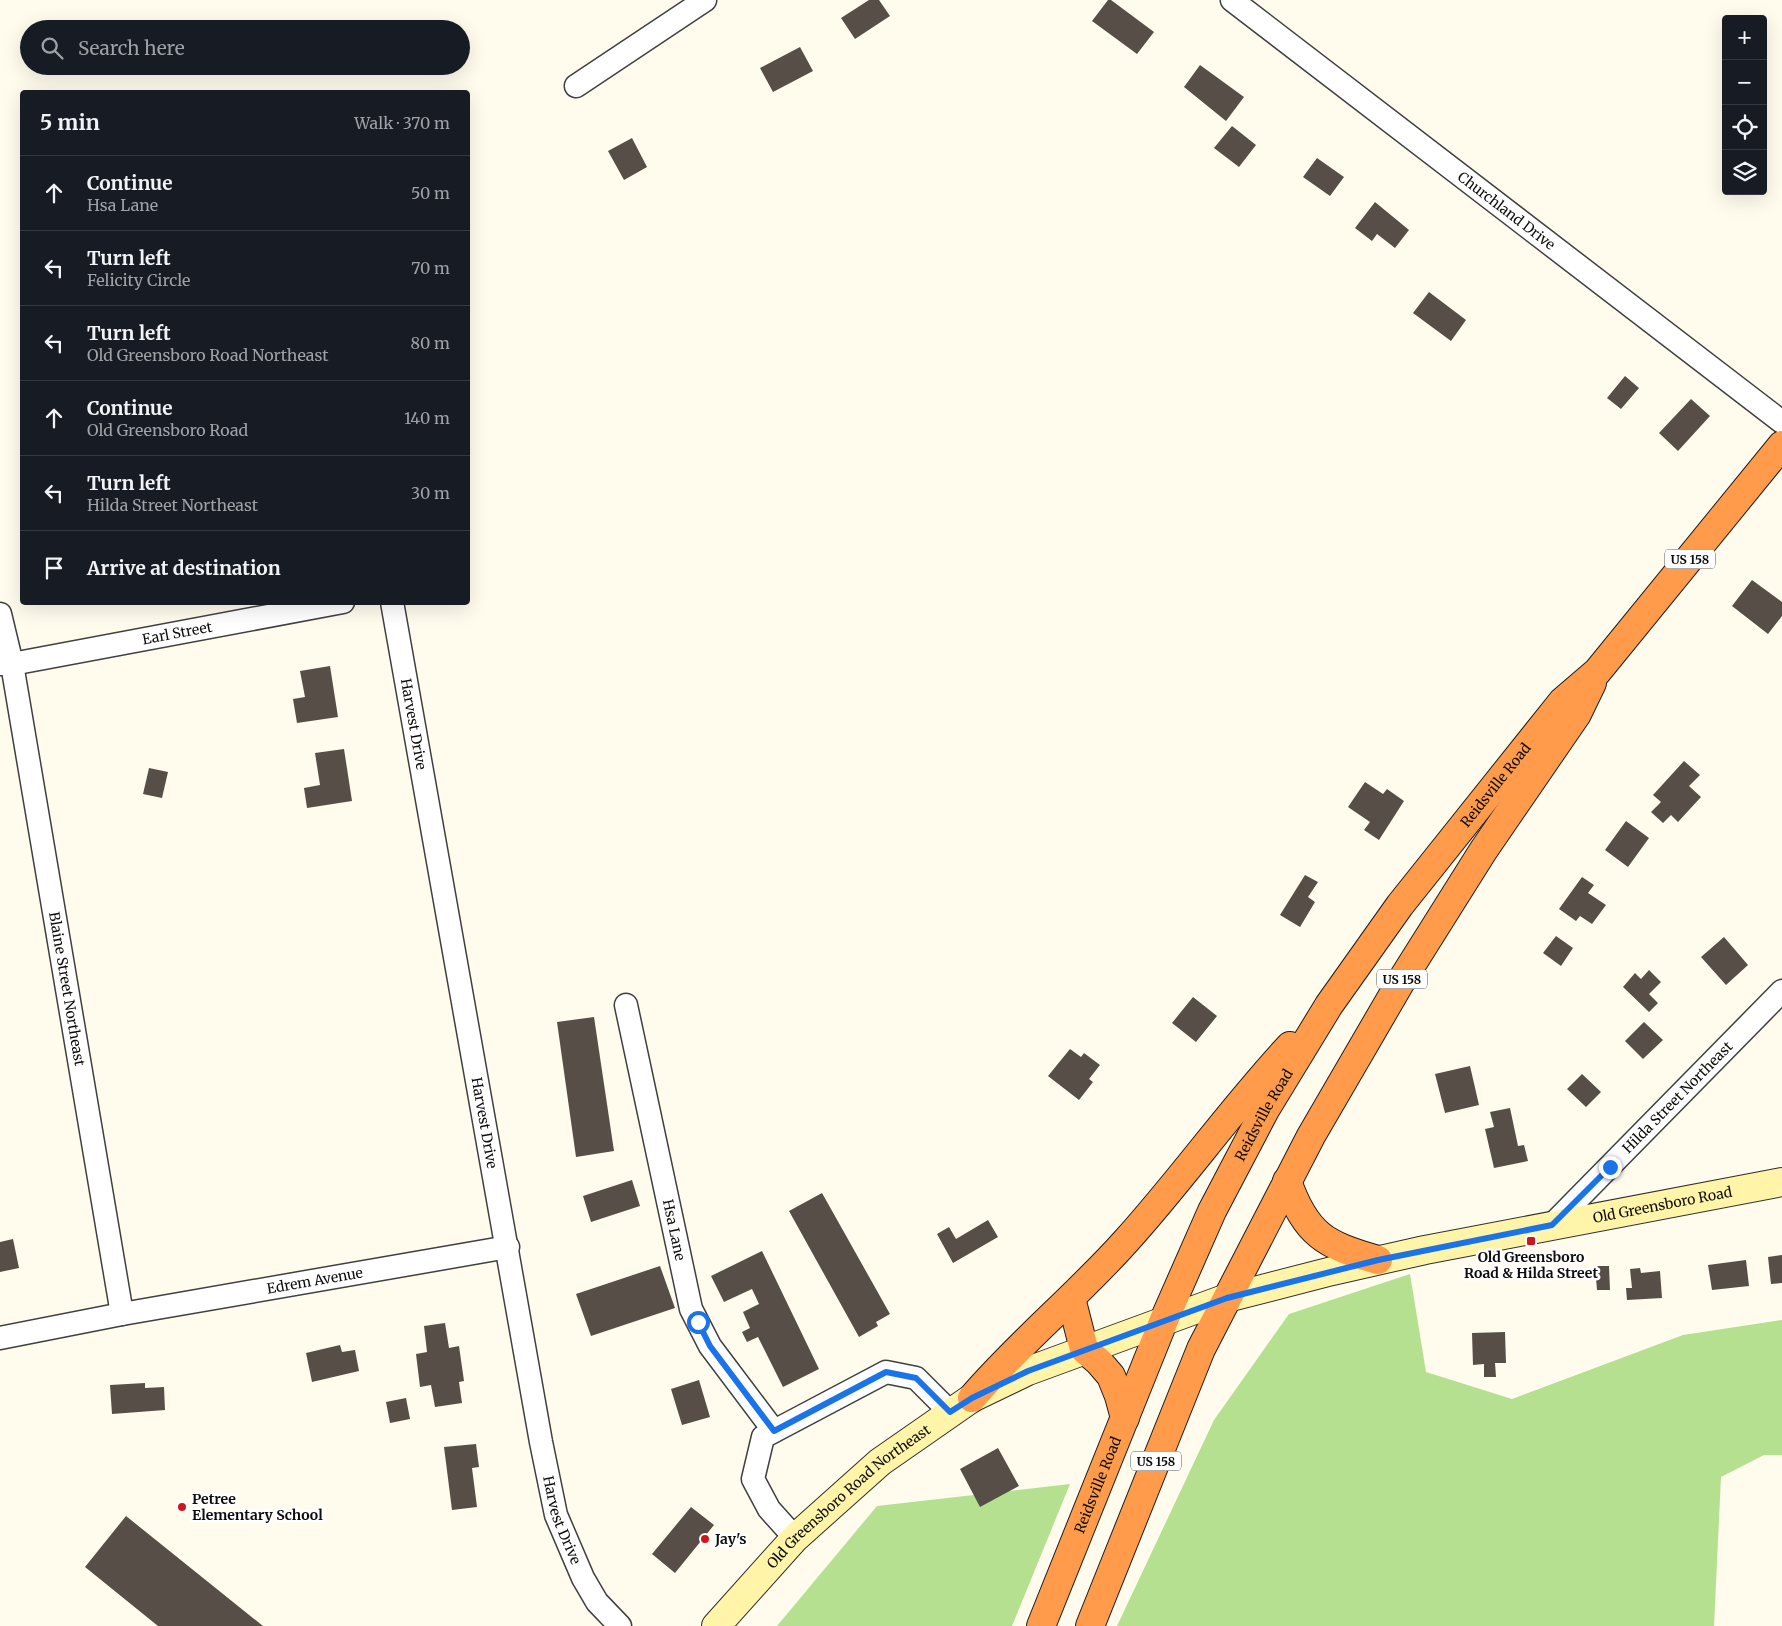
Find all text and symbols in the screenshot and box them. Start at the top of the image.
map controls [1722,15,1767,195]
button: + [1722,15,1767,60]
search box [20,20,470,75]
icon: search [38,34,66,62]
text: Search here [78,36,185,60]
button: − [1722,60,1767,105]
button: locate [1722,105,1767,150]
text: 5 min [40,109,100,136]
text: Walk · 370 m [354,113,450,133]
button: layers [1722,150,1767,195]
street label: Churchland Drive [1454,168,1559,254]
text: Continue [87,171,173,195]
icon: ahead [40,179,68,207]
text: 50 m [411,183,450,203]
text: Hsa Lane [87,195,158,215]
text: Turn left [87,246,171,270]
icon: left [40,254,68,282]
text: 70 m [411,258,450,278]
text: Felicity Circle [87,270,190,290]
text: Turn left [87,321,171,345]
icon: left [40,329,68,357]
text: 80 m [411,333,450,353]
text: Old Greensboro Road Northeast [87,345,328,365]
text: Continue [87,396,173,420]
icon: ahead [40,404,68,432]
text: 140 m [404,408,450,428]
text: Old Greensboro Road [87,420,248,440]
text: Turn left [87,471,171,495]
icon: left [40,479,68,507]
text: 30 m [411,483,450,503]
text: Hilda Street Northeast [87,495,258,515]
road number: US 158 [1665,550,1715,568]
icon: arrive [40,554,68,582]
text: Arrive at destination [87,556,281,580]
street label: Earl Street [141,618,214,648]
street label: Harvest Drive [397,677,431,771]
street label: Reidsville Road [1457,739,1535,831]
street label: Blaine Street Northeast [45,911,89,1068]
road number: US 158 [1377,970,1427,989]
street label: Hilda Street Northeast [1619,1037,1737,1157]
street label: Reidsville Road [1231,1065,1297,1164]
street label: Harvest Drive [467,1076,501,1170]
route end [1599,1156,1622,1179]
street label: Old Greensboro Road [1591,1183,1734,1227]
street label: Hsa Lane [659,1198,689,1262]
marker: Old Greensboro Road & Hilda Street [1525,1235,1537,1247]
place label: Old Greensboro Road & Hilda Street [1464,1248,1598,1282]
street label: Edrem Avenue [265,1263,364,1298]
route start [687,1311,710,1334]
street label: Old Greensboro Road Northeast [763,1420,934,1572]
street label: Reidsville Road [1070,1433,1125,1536]
road number: US 158 [1131,1452,1181,1470]
street label: Harvest Drive [539,1474,585,1567]
place label: Petree Elementary School [192,1490,323,1524]
marker: Petree Elementary School [176,1501,188,1513]
place label: Jay's [714,1530,747,1548]
marker: Jay's [699,1533,711,1545]

